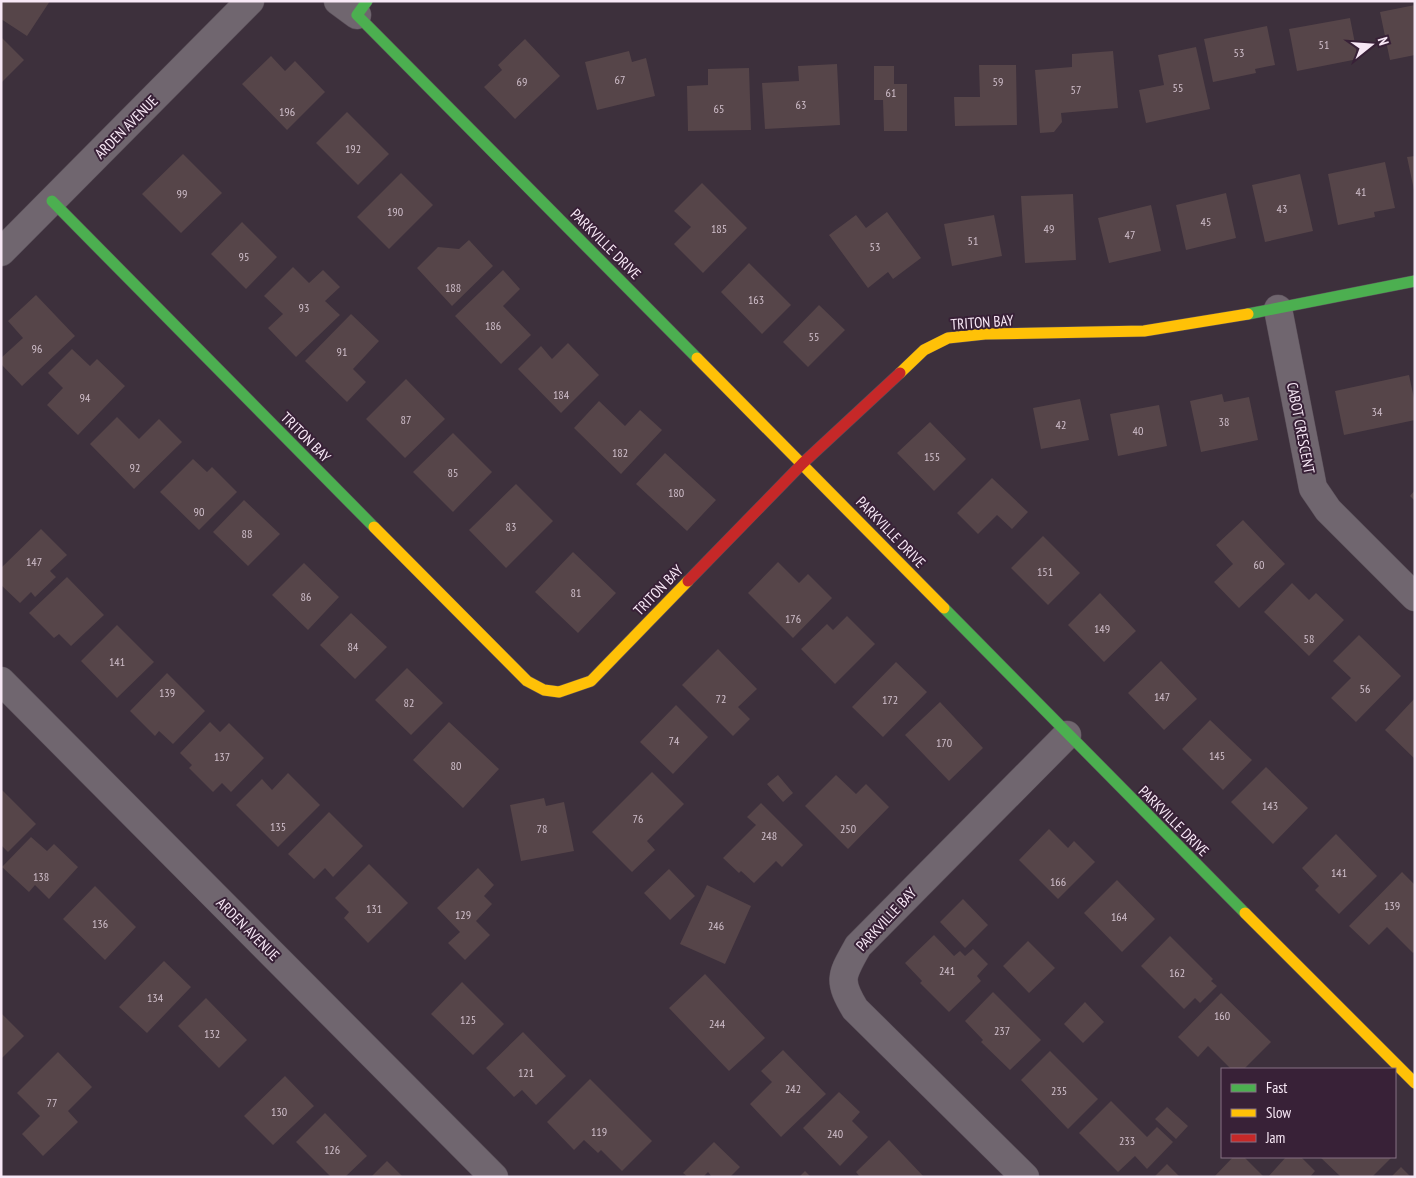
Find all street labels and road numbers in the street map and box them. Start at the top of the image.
street label: ARDEN AVENUE [90,91,162,163]
street label: PARKVILLE DRIVE [567,205,645,283]
street label: TRITON BAY [950,310,1014,334]
street label: CABOT CRESCENT [1283,381,1319,476]
street label: TRITON BAY [277,408,335,466]
street label: PARKVILLE DRIVE [852,492,930,572]
street label: TRITON BAY [629,561,687,619]
street label: PARKVILLE DRIVE [1135,782,1213,860]
street label: PARKVILLE BAY [852,883,920,955]
street label: ARDEN AVENUE [212,893,284,965]

